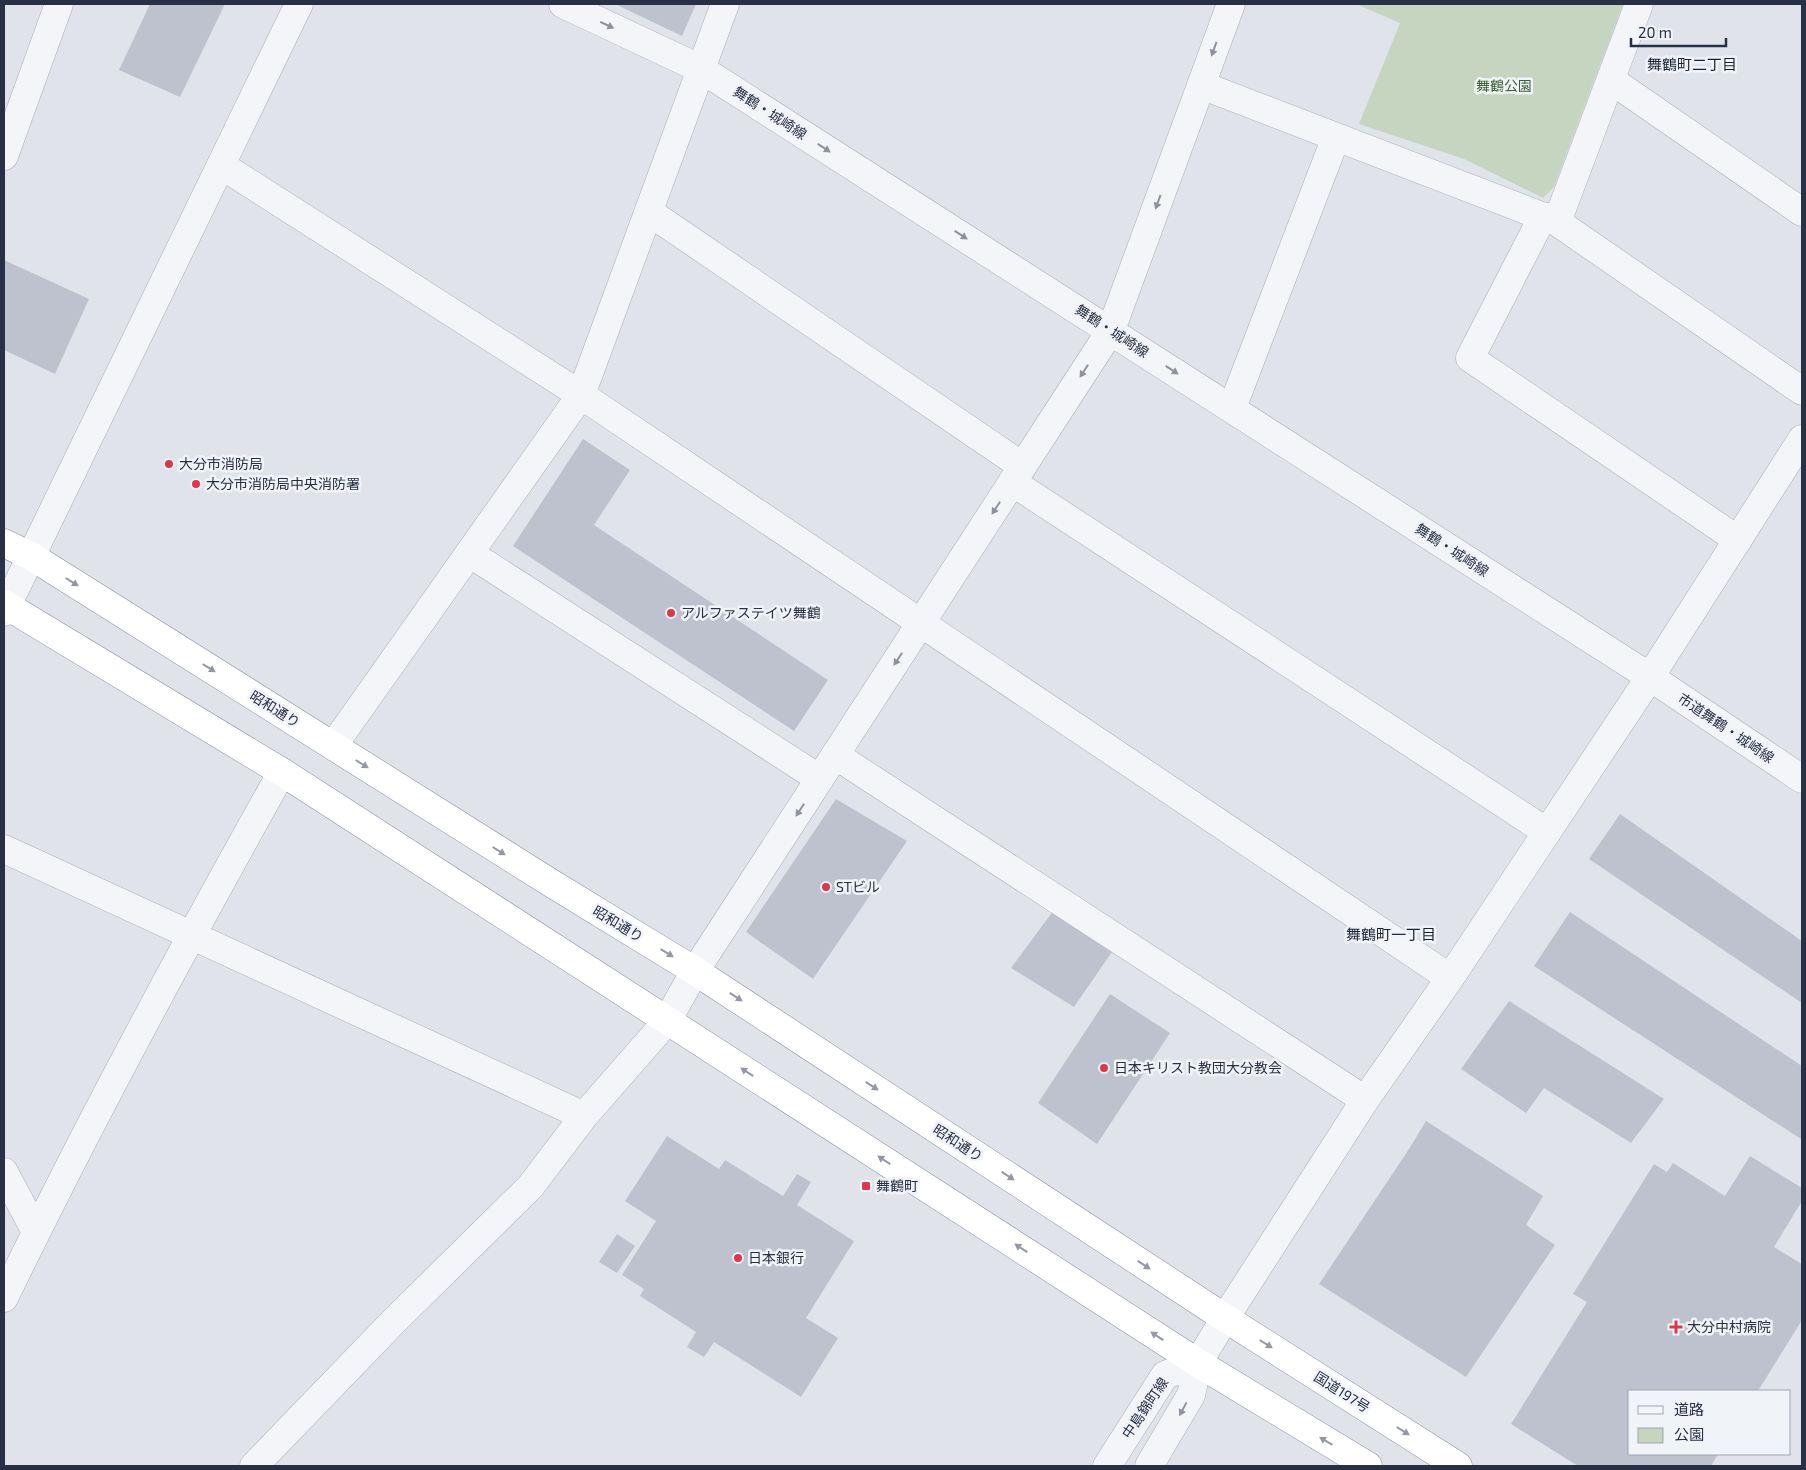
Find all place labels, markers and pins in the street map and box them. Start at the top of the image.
place label: 大分市消防局 [179,455,263,472]
marker: 大分市消防局 [163,458,175,470]
place label: 大分市消防局中央消防署 [206,475,360,492]
marker: 大分市消防局中央消防署 [190,478,202,490]
place label: アルファステイツ舞鶴 [681,604,821,621]
marker: アルファステイツ舞鶴 [665,607,677,619]
place label: STビル [836,878,880,895]
marker: STビル [820,881,832,893]
place label: 日本キリスト教団大分教会 [1114,1059,1282,1076]
marker: 日本キリスト教団大分教会 [1098,1062,1110,1074]
place label: 舞鶴町 [876,1177,918,1194]
marker: 舞鶴町 [860,1180,872,1192]
place label: 日本銀行 [748,1249,804,1266]
marker: 日本銀行 [732,1252,744,1264]
place label: 大分中村病院 [1687,1318,1771,1335]
marker: 大分中村病院 [1669,1320,1683,1334]

